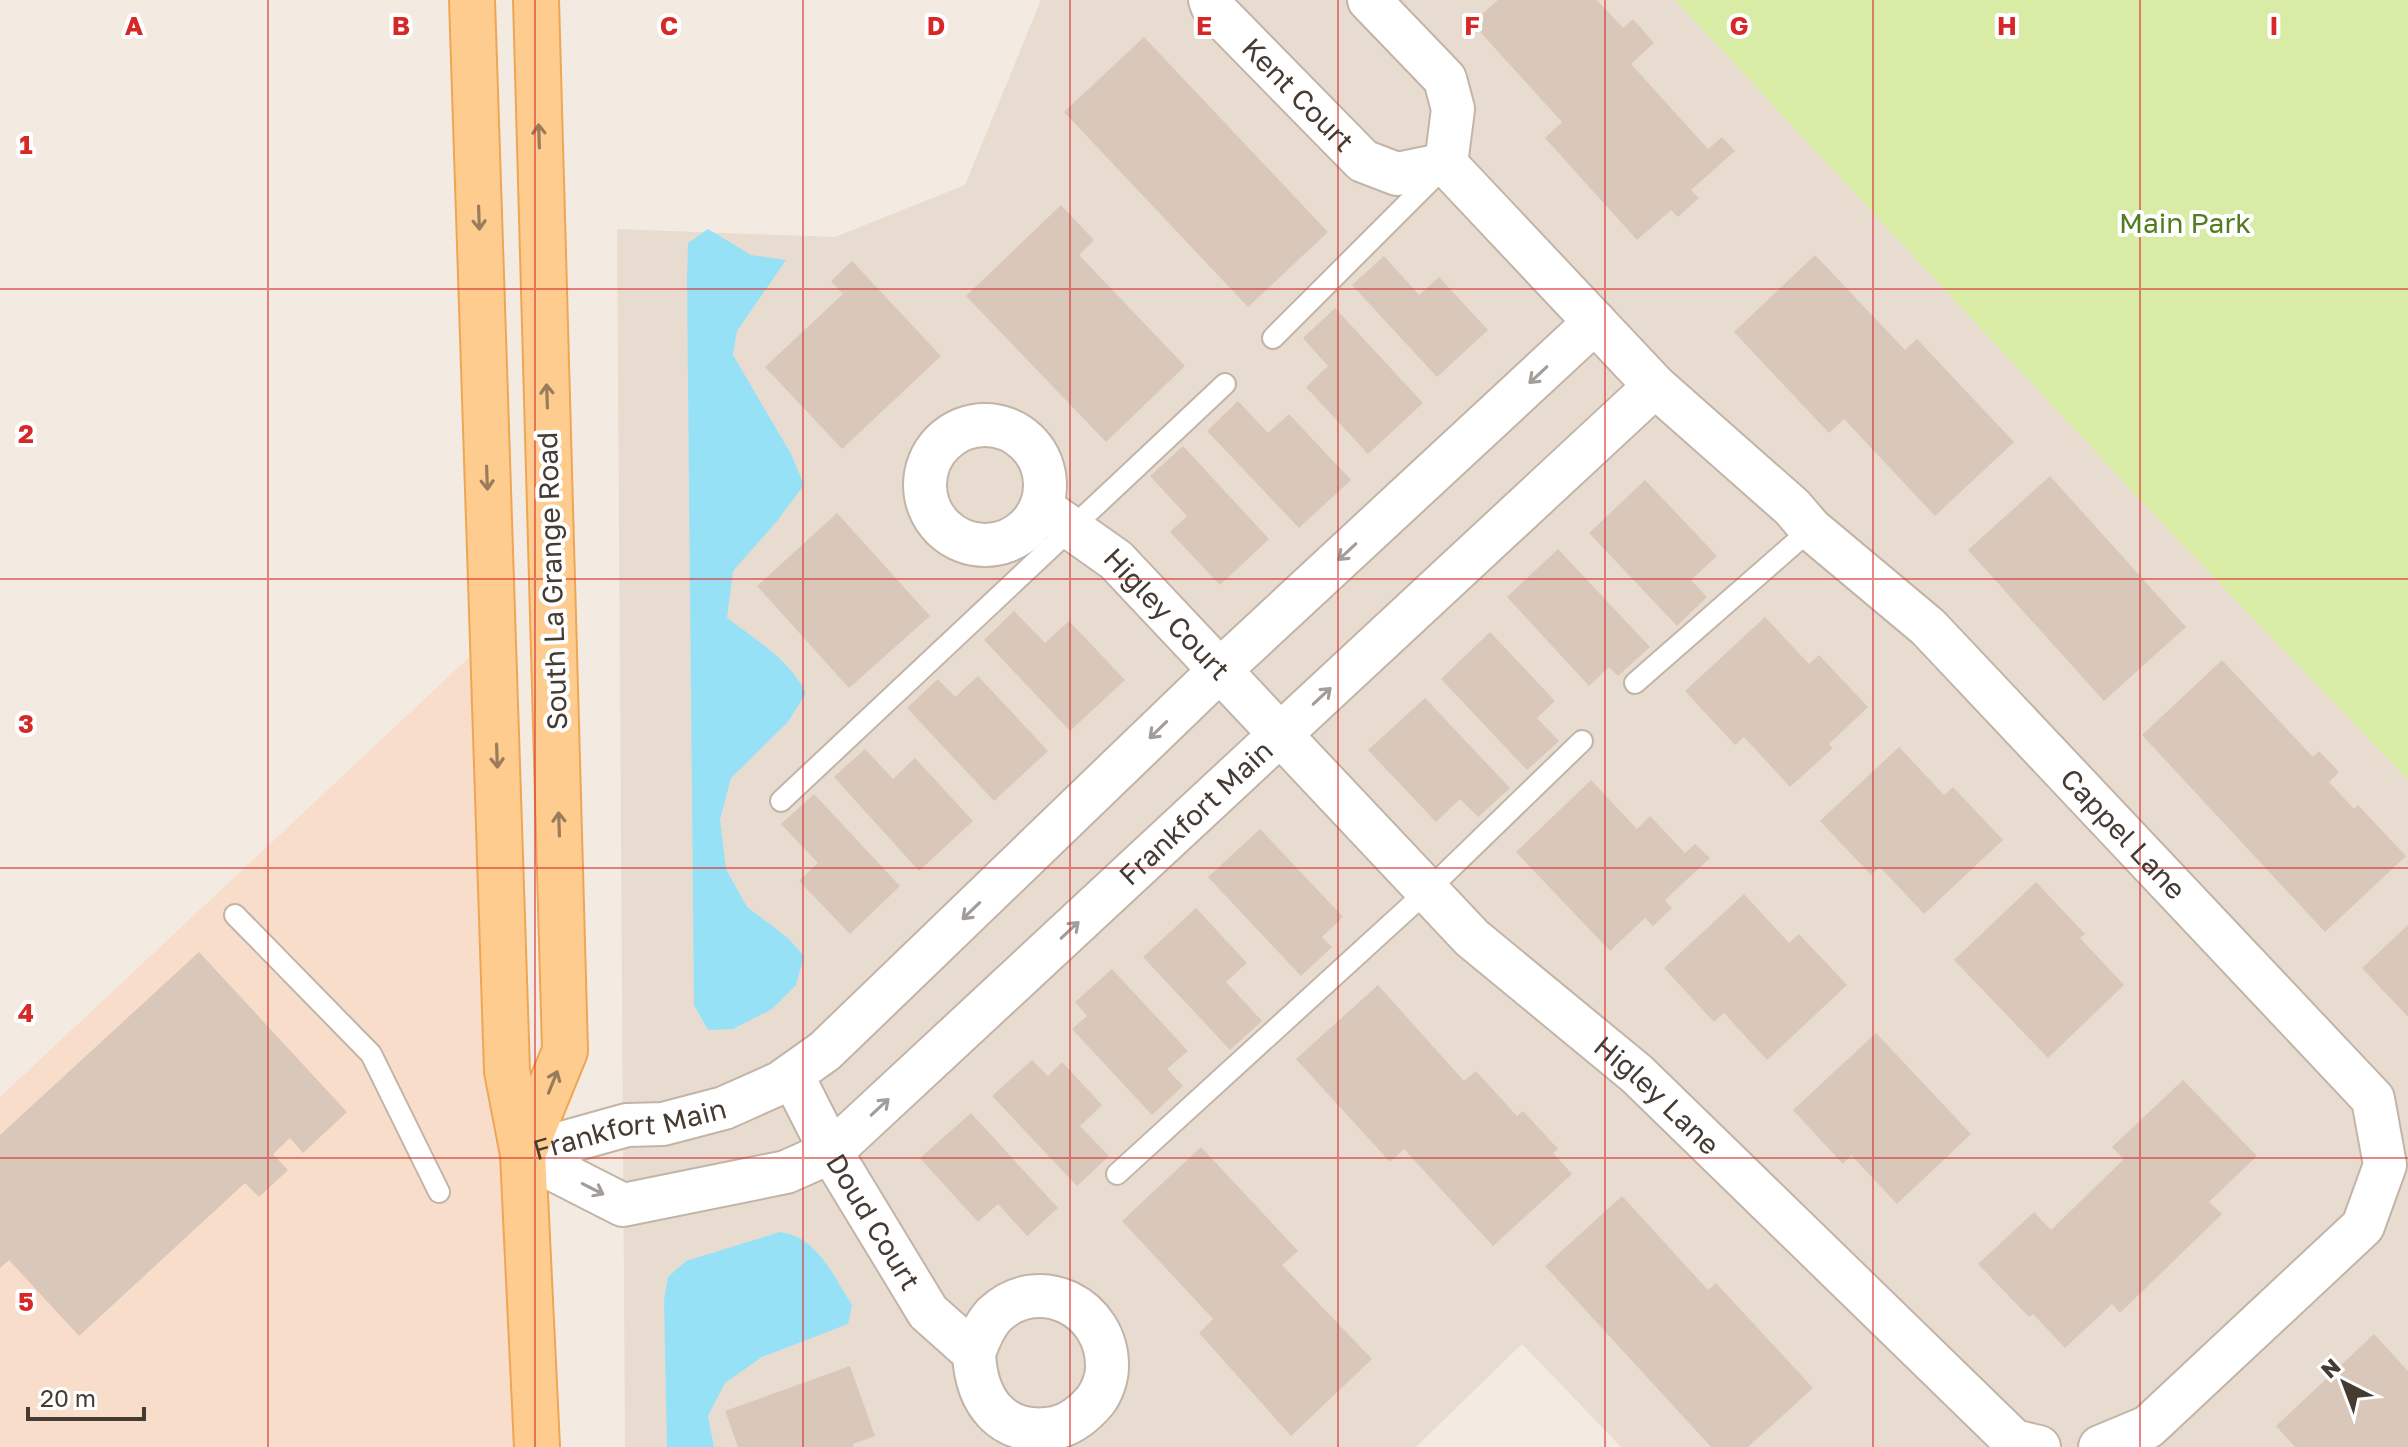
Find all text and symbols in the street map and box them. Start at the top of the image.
text: A [125,10,144,41]
text: B [392,10,410,41]
text: C [660,10,678,41]
text: D [927,10,945,41]
text: E [1196,10,1212,41]
text: F [1464,10,1480,41]
text: G [1729,10,1749,41]
text: H [1997,10,2017,41]
text: I [2270,10,2278,41]
street label: Kent Court [1236,31,1361,158]
one-way arrow [532,123,547,150]
text: 1 [19,129,33,160]
one-way arrow [471,204,486,231]
park label: Main Park [2119,206,2251,239]
one-way arrow [1528,365,1548,384]
one-way arrow [539,383,554,410]
text: 2 [18,418,34,449]
street label: South La Grange Road [530,431,573,731]
one-way arrow [480,464,495,491]
street label: Higley Court [1097,541,1237,686]
one-way arrow [1337,542,1357,561]
one-way arrow [1312,686,1332,705]
text: 3 [18,708,34,739]
one-way arrow [1149,720,1168,739]
street label: Frankfort Main [1112,733,1279,892]
one-way arrow [489,742,504,769]
street label: Cappel Lane [2054,762,2193,906]
one-way arrow [551,811,567,838]
one-way arrow [961,901,981,920]
one-way arrow [1060,920,1080,939]
text: 4 [18,997,34,1028]
street label: Higley Lane [1588,1029,1727,1161]
one-way arrow [547,1070,561,1095]
street label: Frankfort Main [529,1091,730,1166]
one-way arrow [869,1098,889,1116]
street label: Doud Court [820,1148,928,1296]
one-way arrow [580,1182,604,1198]
text: 5 [18,1286,34,1317]
north arrow [2304,1343,2384,1423]
text: N [2315,1352,2346,1383]
scale bar [28,1371,144,1421]
text: 20 m [40,1383,96,1412]

